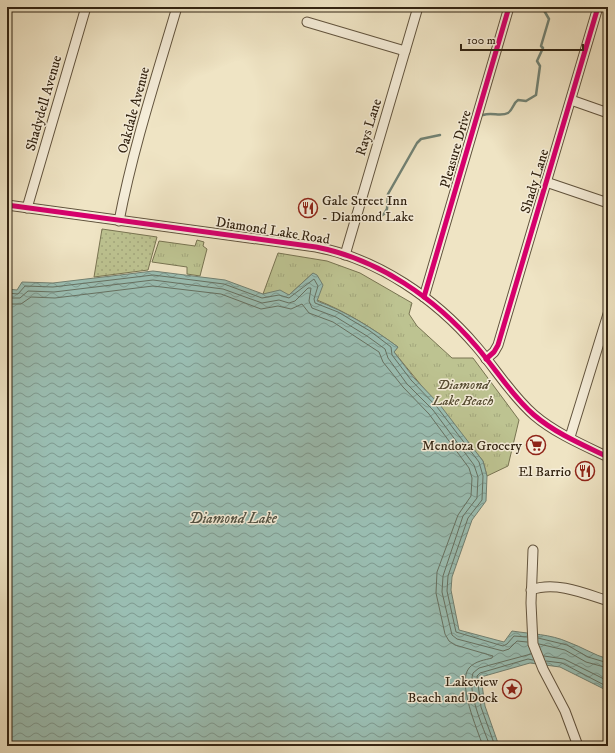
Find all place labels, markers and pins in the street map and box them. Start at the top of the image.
place label: Gale Street Inn - Diamond Lake [322,192,414,226]
restaurant icon: Gale Street Inn - Diamond Lake [297,197,319,219]
supermarket icon: Mendoza Grocery [525,434,547,456]
place label: Mendoza Grocery [422,437,522,455]
restaurant icon: El Barrio [574,460,596,482]
place label: El Barrio [518,463,571,481]
place label: Lakeview Beach and Dock [408,673,498,707]
place icon: Lakeview Beach and Dock [501,678,523,700]

